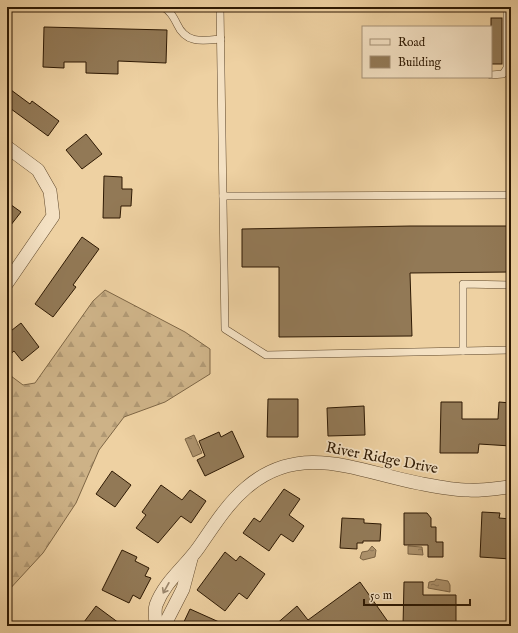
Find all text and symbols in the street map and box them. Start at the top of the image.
legend [362,26,492,78]
text: Road [398,35,426,50]
text: Building [398,55,442,70]
street label: River Ridge Drive [324,438,440,478]
scale bar [364,581,470,607]
one-way arrow [161,582,169,594]
text: 50 m [370,588,392,603]

